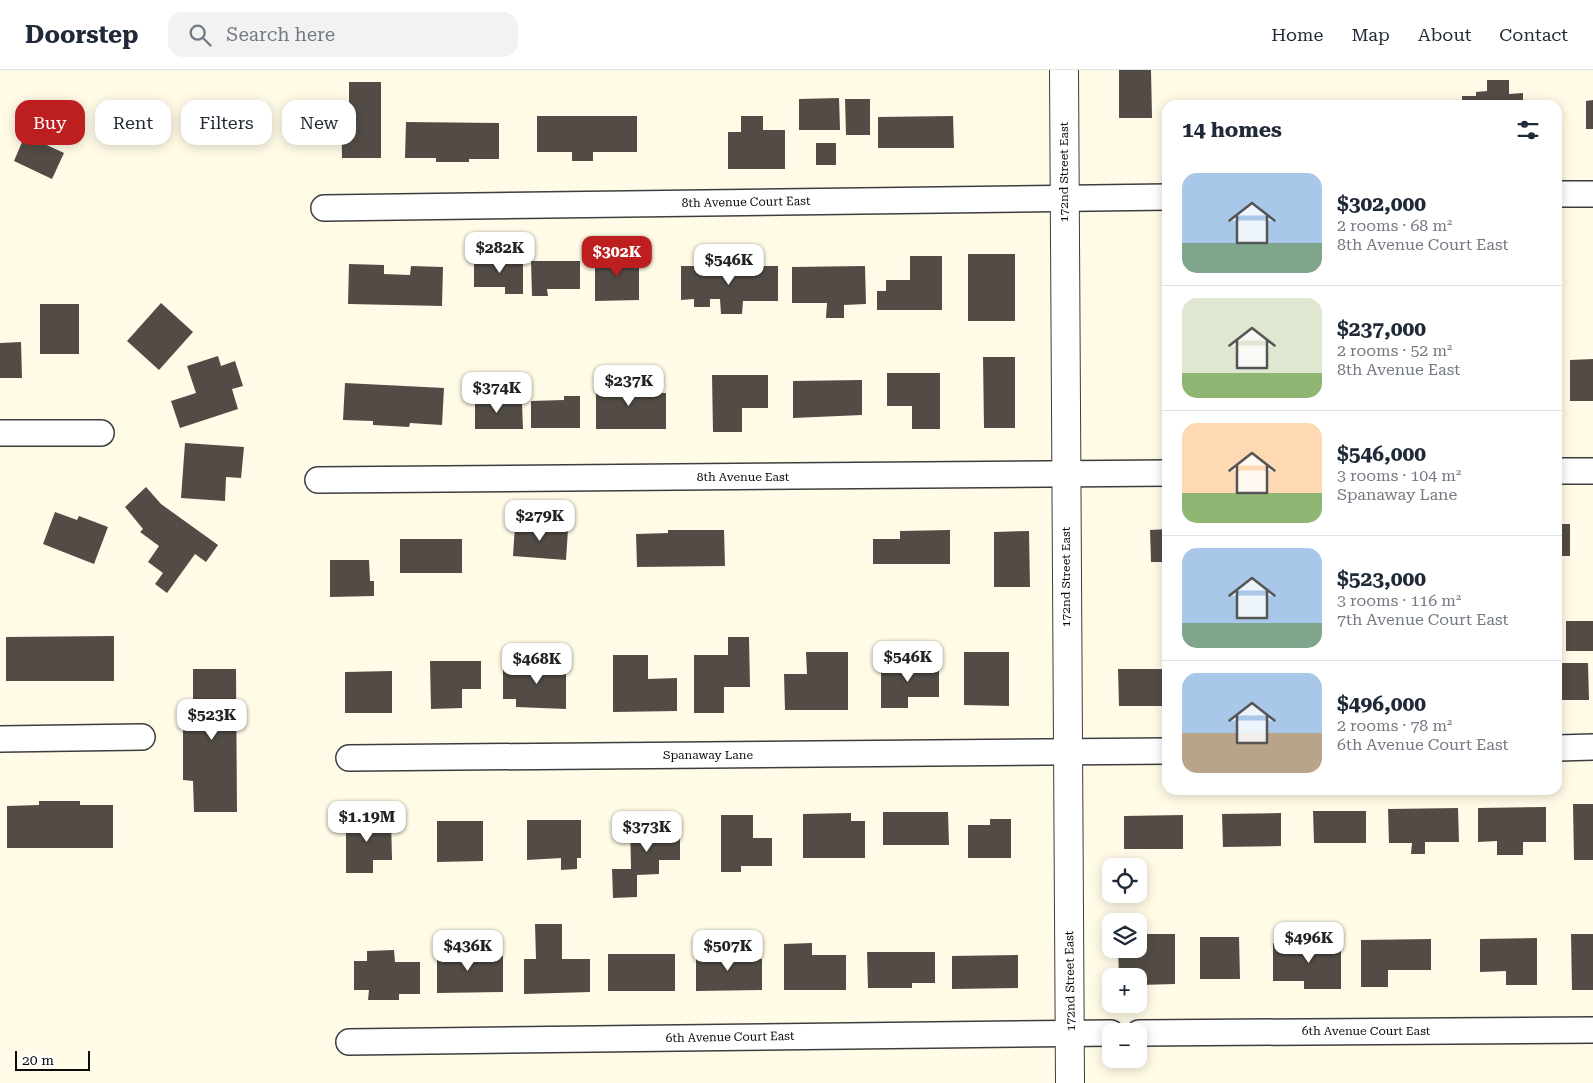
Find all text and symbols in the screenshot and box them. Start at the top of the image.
search box [168,12,518,57]
text: Doorstep [25,21,138,49]
icon: search [186,21,214,49]
text: Search here [226,23,335,46]
text: Home [1271,24,1323,45]
text: Map [1351,24,1390,45]
text: About [1418,24,1471,45]
text: Contact [1499,24,1568,45]
chip: Buy [15,100,85,145]
chip: Rent [95,100,171,145]
chip: Filters [181,100,272,145]
chip: New [282,100,356,145]
icon: filters [1514,116,1542,144]
text: 14 homes [1182,118,1282,142]
street label: 172nd Street East [1057,121,1071,222]
text: $302,000 [1337,192,1426,216]
icon: home [1222,193,1282,253]
street label: 8th Avenue Court East [682,194,811,210]
text: 2 rooms · 68 m² [1337,216,1452,235]
pin: $282K [465,232,535,274]
text: 8th Avenue Court East [1337,235,1509,254]
pin: $302K [582,236,652,278]
text: $282K [476,238,524,257]
text: $302K [593,242,641,261]
pin: $546K [694,244,764,286]
text: $546K [705,250,753,269]
text: $237,000 [1337,317,1426,341]
icon: home [1222,318,1282,378]
text: 2 rooms · 52 m² [1337,341,1452,360]
text: 8th Avenue East [1337,360,1460,379]
pin: $237K [594,364,664,407]
text: $237K [605,371,653,390]
pin: $374K [462,372,532,414]
text: $374K [473,378,521,397]
text: $546,000 [1337,442,1426,466]
icon: home [1222,443,1282,503]
text: 3 rooms · 104 m² [1337,466,1461,485]
street label: 8th Avenue East [697,470,790,484]
text: Spanaway Lane [1337,485,1457,504]
pin: $279K [505,500,575,542]
text: $279K [516,506,564,525]
street label: 172nd Street East [1059,526,1073,627]
text: $523,000 [1337,567,1426,591]
icon: home [1222,568,1282,628]
text: 3 rooms · 116 m² [1337,591,1461,610]
text: 7th Avenue Court East [1337,610,1509,629]
pin: $546K [873,640,943,683]
pin: $468K [502,642,572,685]
text: $546K [884,647,932,666]
text: $468K [513,649,561,668]
text: $496,000 [1337,692,1426,716]
icon: home [1222,693,1282,753]
pin: $523K [177,698,247,741]
text: $523K [188,705,236,724]
text: 2 rooms · 78 m² [1337,716,1452,735]
text: 6th Avenue Court East [1337,735,1509,754]
street label: Spanaway Lane [663,748,753,762]
pin: $1.19M [326,800,408,843]
text: $1.19M [339,807,395,826]
pin: $373K [612,810,682,853]
text: $373K [623,817,671,836]
map controls [1102,858,1147,1068]
button: locate [1102,858,1147,903]
button: layers [1102,913,1147,958]
pin: $496K [1274,922,1344,964]
text: $496K [1285,928,1333,947]
pin: $436K [433,930,503,972]
pin: $507K [693,930,763,972]
street label: 172nd Street East [1062,930,1078,1031]
text: $436K [444,936,492,955]
text: $507K [704,936,752,955]
button: + [1102,968,1147,1013]
button: − [1102,1023,1147,1068]
street label: 6th Avenue Court East [1302,1024,1431,1038]
street label: 6th Avenue Court East [666,1029,795,1045]
scale bar [15,1048,90,1071]
text: 20 m [22,1052,54,1068]

